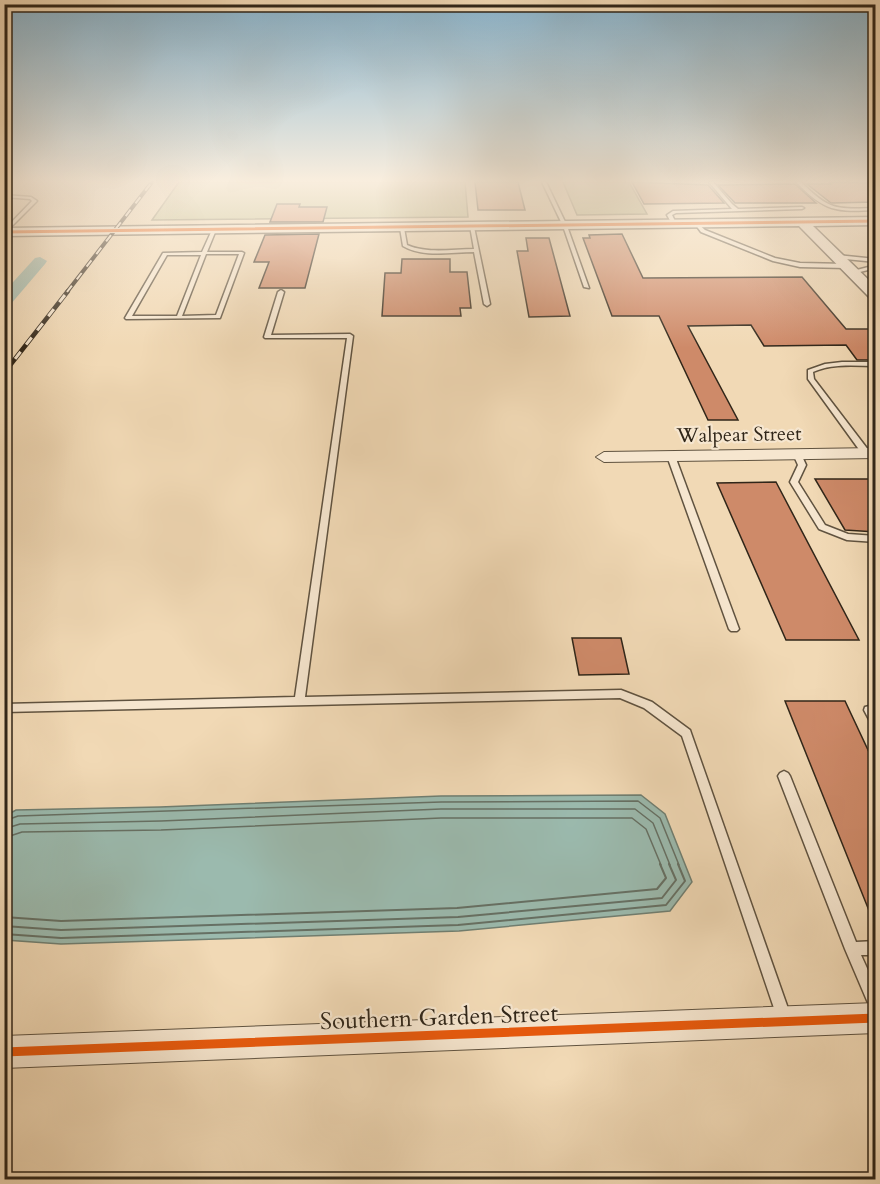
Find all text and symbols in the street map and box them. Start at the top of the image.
street label: Walpear Street [675,420,802,449]
street label: Southern Garden Street [319,997,559,1038]

